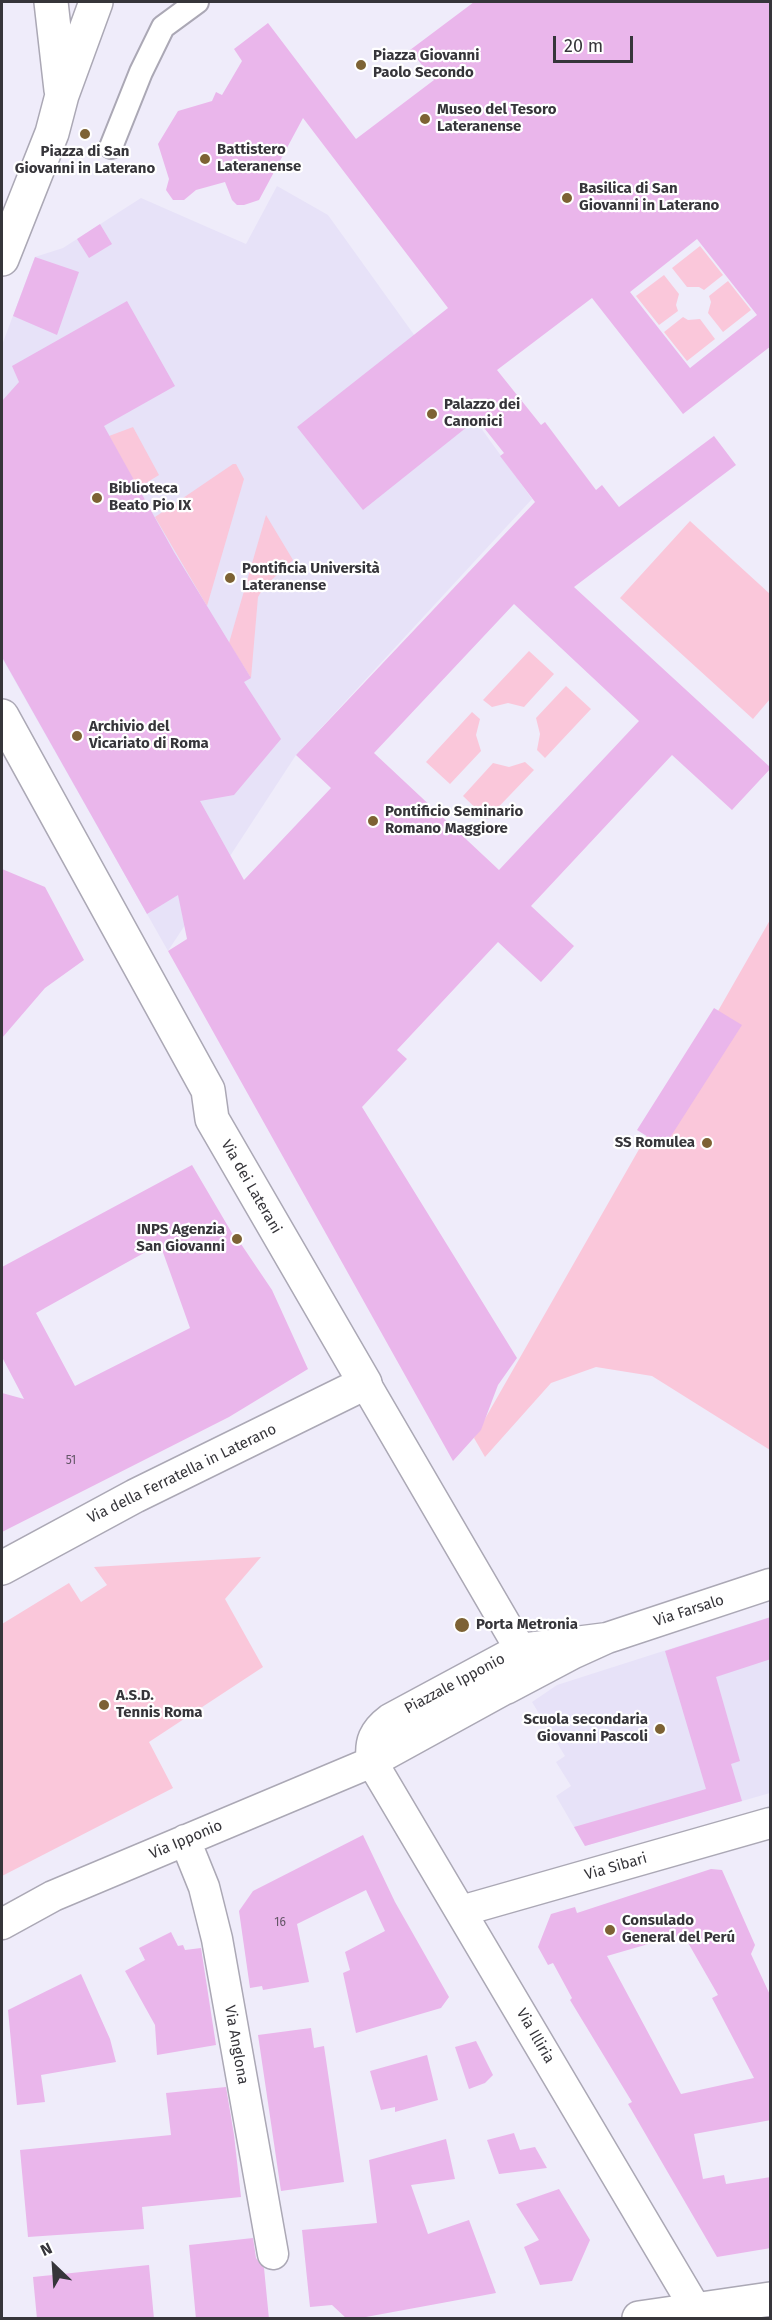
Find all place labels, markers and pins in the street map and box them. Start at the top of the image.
place label: Piazza Giovanni Paolo Secondo [373,47,479,82]
marker: Piazza Giovanni Paolo Secondo [354,58,368,72]
place label: Museo del Tesoro Lateranense [437,101,556,136]
marker: Museo del Tesoro Lateranense [418,112,432,126]
marker: Piazza di San Giovanni in Laterano [78,127,92,141]
place label: Battistero Lateranense [217,141,301,176]
place label: Piazza di San Giovanni in Laterano [15,143,155,178]
marker: Battistero Lateranense [198,152,212,166]
place label: Basilica di San Giovanni in Laterano [579,180,719,215]
marker: Basilica di San Giovanni in Laterano [560,191,574,205]
place label: Palazzo dei Canonici [444,396,520,431]
marker: Palazzo dei Canonici [425,407,439,421]
place label: Biblioteca Beato Pio IX [109,480,191,515]
marker: Biblioteca Beato Pio IX [90,491,104,505]
place label: Pontificia Università Lateranense [242,560,380,595]
marker: Pontificia Università Lateranense [223,571,237,585]
place label: Archivio del Vicariato di Roma [89,718,209,753]
marker: Archivio del Vicariato di Roma [70,729,84,743]
place label: Pontificio Seminario Romano Maggiore [385,803,523,838]
marker: Pontificio Seminario Romano Maggiore [366,814,380,828]
place label: SS Romulea [615,1134,695,1152]
marker: SS Romulea [700,1136,714,1150]
place label: INPS Agenzia San Giovanni [136,1221,225,1256]
marker: INPS Agenzia San Giovanni [230,1232,244,1246]
marker: Porta Metronia [453,1616,471,1634]
place label: Porta Metronia [476,1616,578,1634]
place label: A.S.D. Tennis Roma [116,1687,203,1722]
marker: A.S.D. Tennis Roma [97,1698,111,1712]
place label: Scuola secondaria Giovanni Pascoli [523,1711,648,1746]
marker: Scuola secondaria Giovanni Pascoli [653,1722,667,1736]
place label: Consulado General del Perú [622,1912,735,1947]
marker: Consulado General del Perú [603,1923,617,1937]

